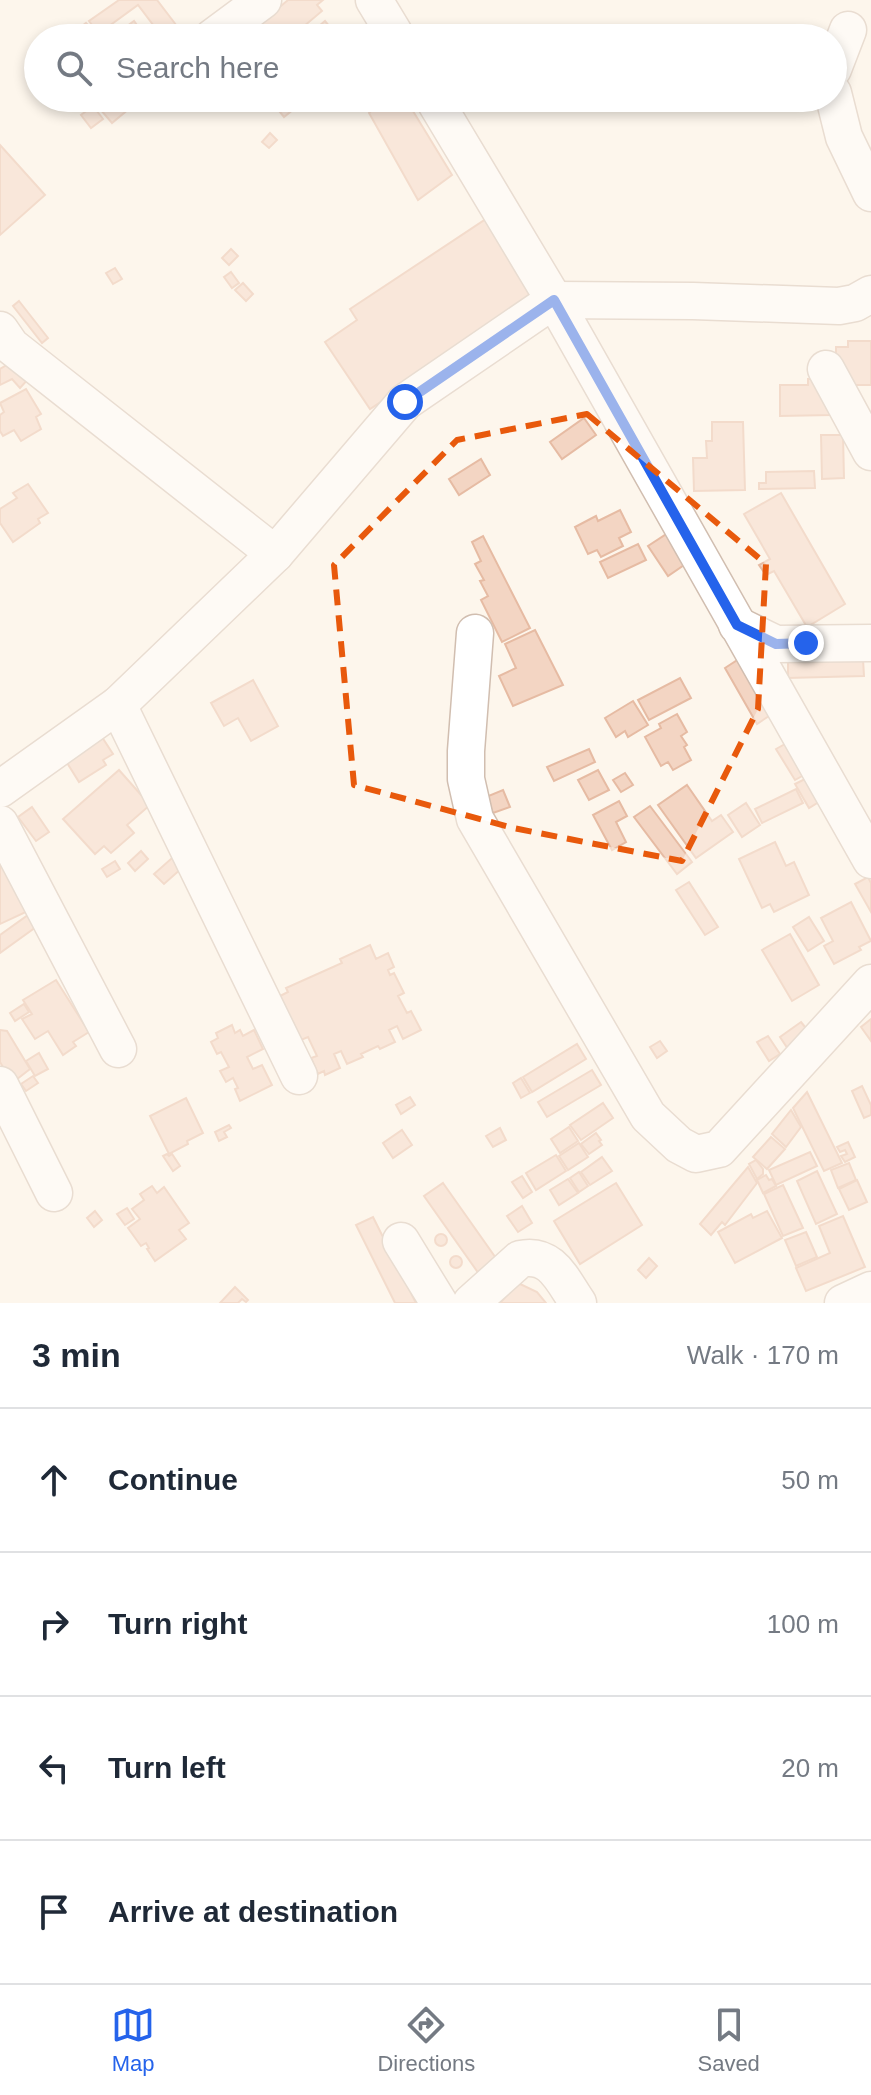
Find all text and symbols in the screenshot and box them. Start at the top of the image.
search box [24,24,847,112]
icon: search [52,46,96,90]
text: Search here [116,51,279,84]
route start [387,384,423,420]
route end [788,625,824,661]
text: 3 min [32,1336,121,1374]
text: Walk · 170 m [687,1340,839,1370]
icon: ahead [32,1458,76,1502]
text: Continue [108,1463,238,1496]
text: 50 m [781,1465,839,1495]
icon: right [32,1602,76,1646]
text: Turn right [108,1607,247,1640]
text: 100 m [767,1609,839,1639]
icon: left [32,1746,76,1790]
text: Turn left [108,1751,226,1784]
text: 20 m [781,1753,839,1783]
icon: arrive [32,1890,76,1934]
text: Arrive at destination [108,1895,398,1928]
tab: Map [111,2003,155,2077]
tab: Directions [377,2003,475,2077]
tab: Saved [697,2003,760,2077]

